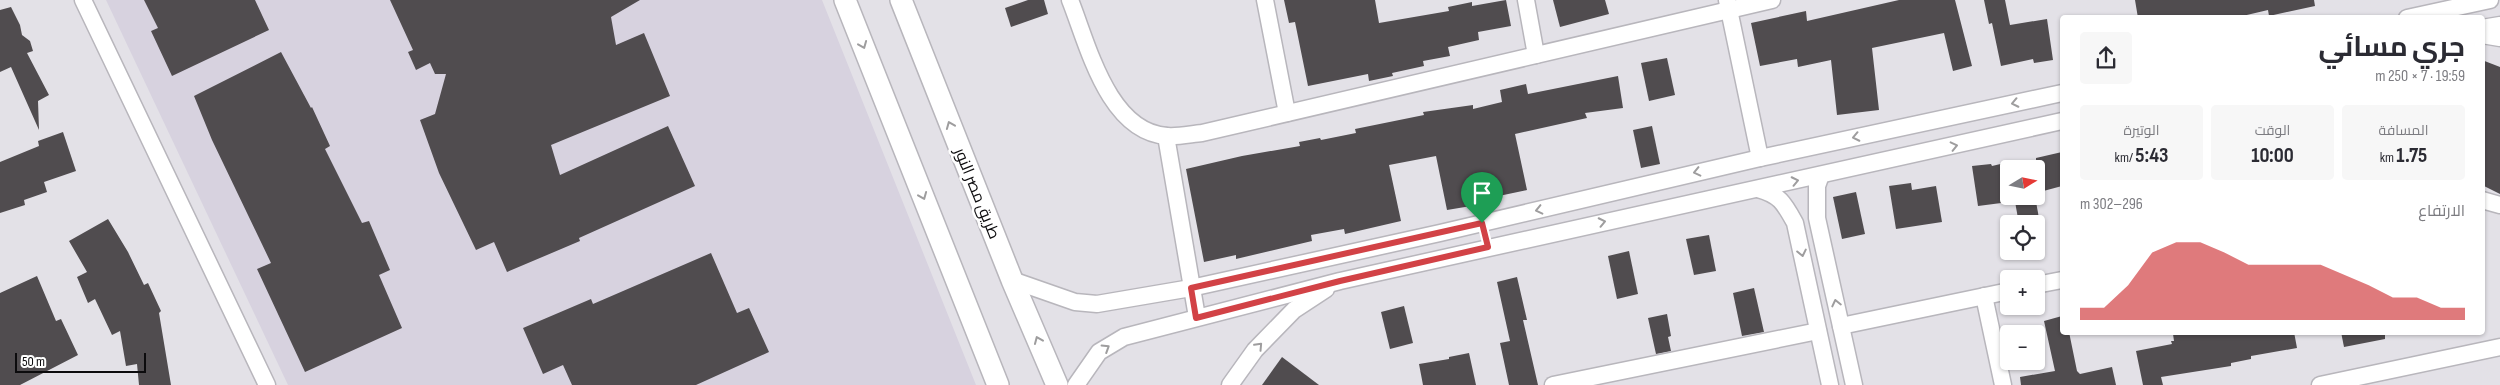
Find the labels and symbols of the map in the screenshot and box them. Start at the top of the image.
one-way arrow [856,40,867,49]
one-way arrow [2010,97,2019,108]
one-way arrow [946,121,957,130]
one-way arrow [1852,131,1860,142]
one-way arrow [1949,141,1958,152]
street label: طريق مصر النور [949,144,1004,242]
north arrow [2000,160,2045,205]
one-way arrow [1693,166,1702,177]
pin [1461,172,1503,223]
one-way arrow [1791,176,1799,187]
one-way arrow [917,191,927,200]
one-way arrow [1535,204,1544,215]
one-way arrow [1597,218,1606,228]
one-way arrow [1796,248,1806,257]
one-way arrow [1831,299,1842,308]
one-way arrow [1033,336,1044,345]
one-way arrow [1253,343,1262,352]
one-way arrow [1101,344,1110,354]
scale bar [15,350,146,373]

